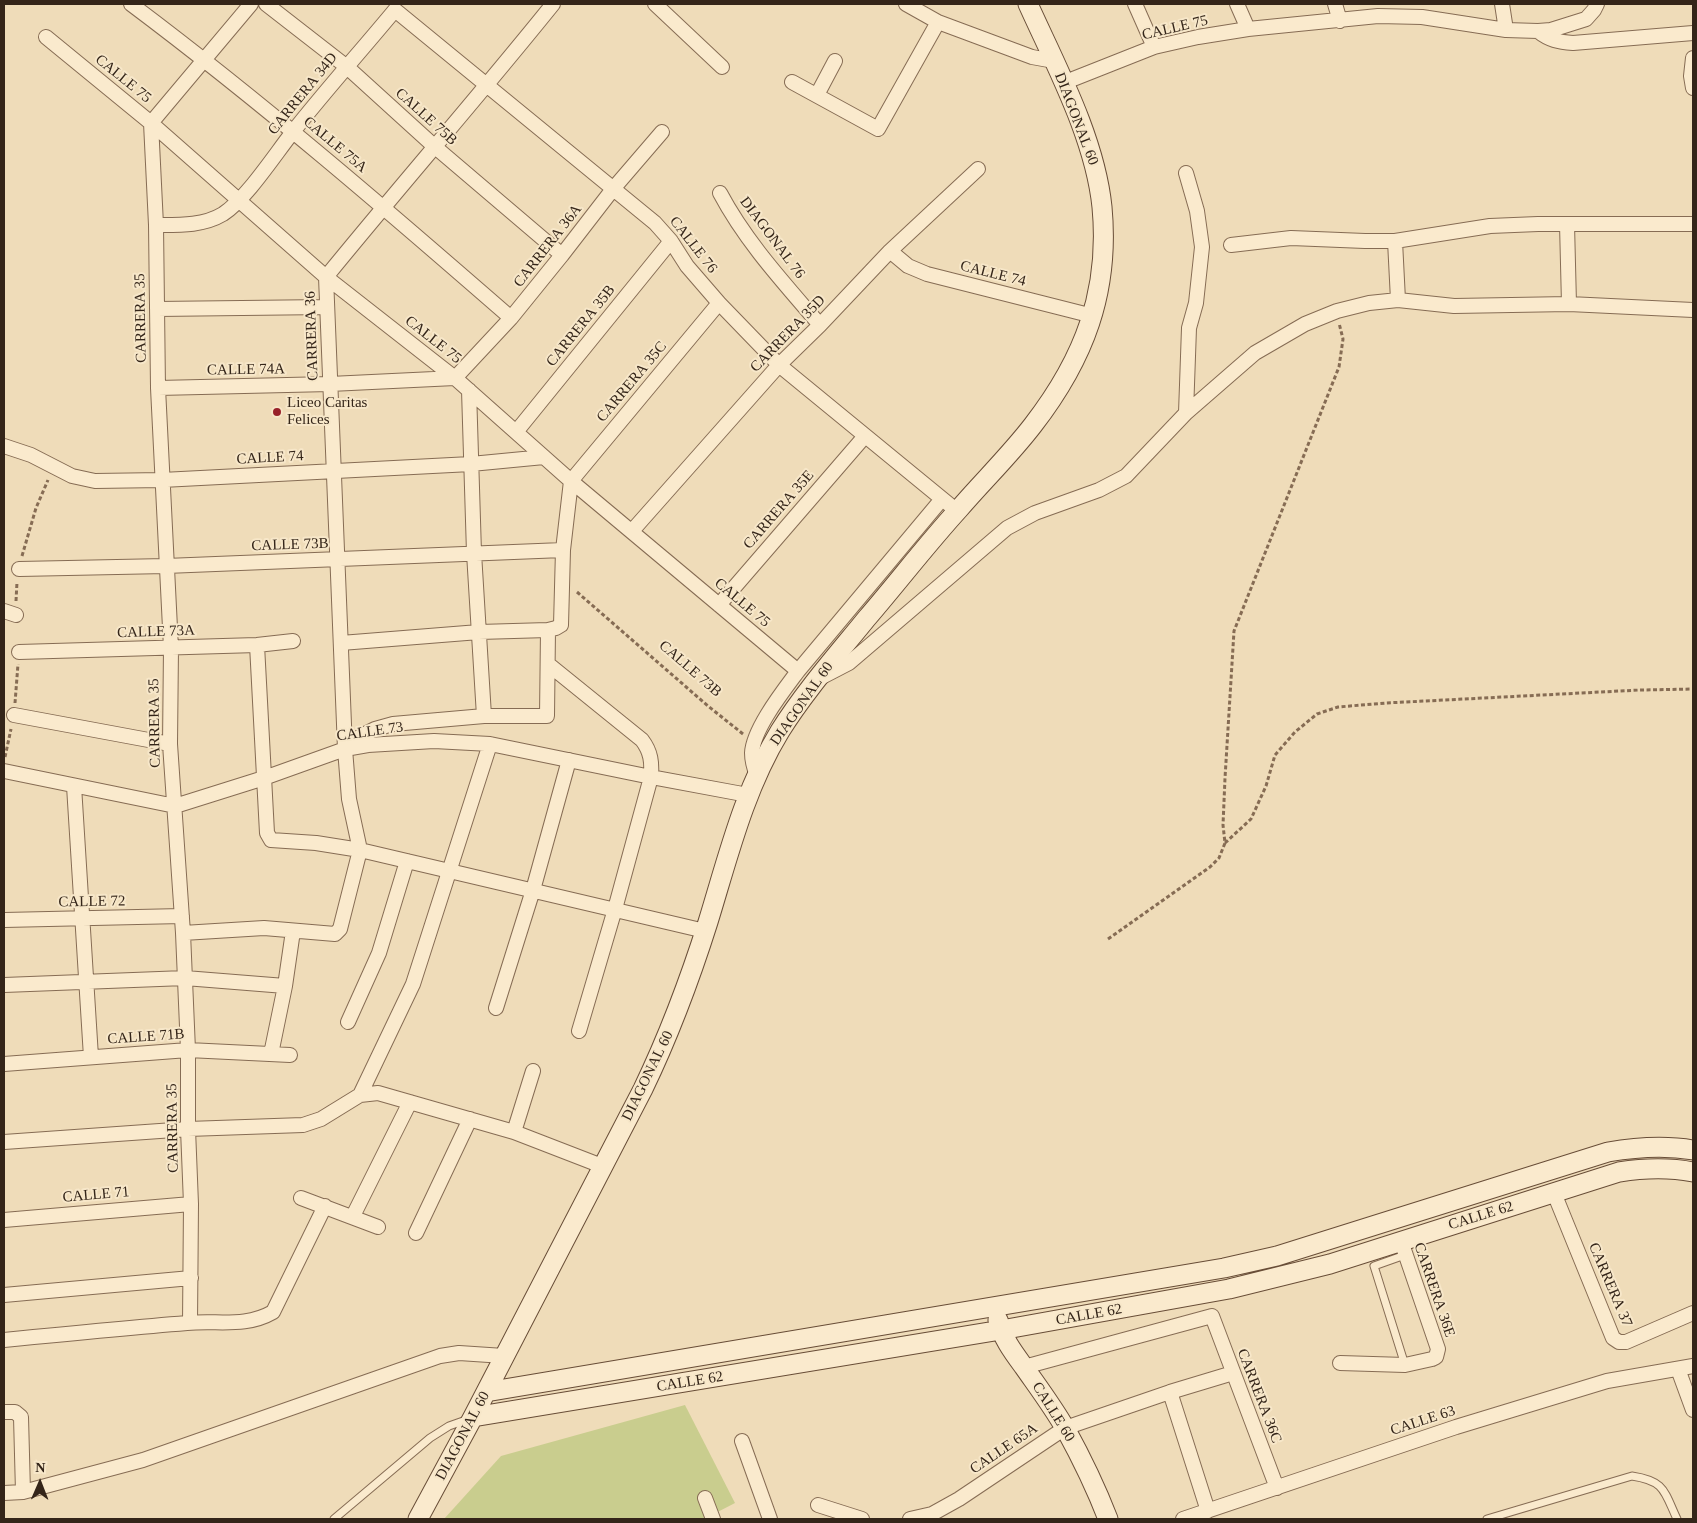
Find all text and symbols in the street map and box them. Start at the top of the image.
street label: CALLE 75 [1140,12,1210,44]
street label: CARRERA 34D [264,49,342,139]
street label: CALLE 75 [91,51,155,107]
street label: DIAGONAL 60 [1050,70,1102,168]
street label: CALLE 75B [391,85,461,149]
street label: CALLE 75A [299,113,371,177]
street label: DIAGONAL 76 [735,193,809,283]
street label: CARRERA 36A [510,201,586,291]
street label: CALLE 76 [665,213,721,277]
street label: CALLE 74 [958,257,1028,291]
street label: CARRERA 35 [131,273,151,363]
street label: CARRERA 35B [543,282,619,370]
street label: CARRERA 36 [301,291,323,381]
street label: CARRERA 35D [747,292,829,376]
street label: CALLE 75 [401,312,465,368]
street label: CARRERA 35C [593,338,671,426]
street label: CALLE 74A [207,360,285,380]
place label: Liceo Caritas Felices [287,394,367,429]
marker: Liceo Caritas Felices [271,406,283,418]
street label: CALLE 74 [236,447,304,469]
street label: CARRERA 35E [740,467,818,553]
street label: CALLE 73B [251,535,329,555]
street label: CALLE 75 [711,575,773,631]
street label: CALLE 73A [117,622,195,642]
street label: CALLE 73B [655,637,725,701]
street label: DIAGONAL 60 [767,659,837,749]
street label: CARRERA 35 [145,678,165,768]
street label: CALLE 73 [336,718,404,746]
street label: CALLE 72 [58,892,126,912]
street label: CALLE 71B [107,1025,185,1049]
street label: DIAGONAL 60 [618,1028,678,1124]
street label: CARRERA 35 [163,1083,183,1173]
street label: CALLE 71 [62,1183,130,1207]
street label: CALLE 62 [1446,1198,1516,1234]
street label: CARRERA 36E [1409,1240,1459,1340]
street label: CARRERA 37 [1584,1240,1636,1330]
street label: CALLE 62 [1054,1300,1124,1330]
street label: CARRERA 36C [1233,1346,1285,1446]
street label: CALLE 62 [655,1368,725,1396]
street label: CALLE 60 [1028,1379,1078,1445]
street label: DIAGONAL 60 [432,1389,494,1483]
street label: CALLE 63 [1388,1402,1458,1440]
street label: CALLE 65A [967,1420,1041,1478]
north arrow [15,1458,65,1508]
text: N [35,1460,45,1475]

